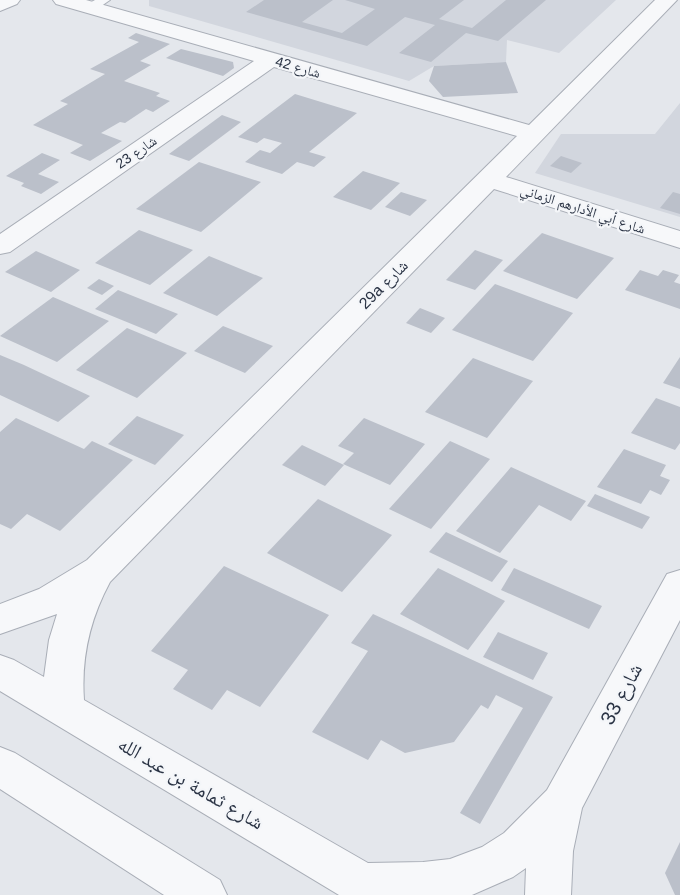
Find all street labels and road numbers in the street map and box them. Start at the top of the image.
street label: شارع 42 [273,53,322,83]
street label: شارع 23 [113,132,161,173]
street label: شارع أبي الأدارهم الزماني [518,181,647,240]
street label: 29a شارع [356,257,413,314]
street label: شارع 33 [596,660,648,729]
street label: شارع ثمامة بن عبد الله [113,732,268,835]

